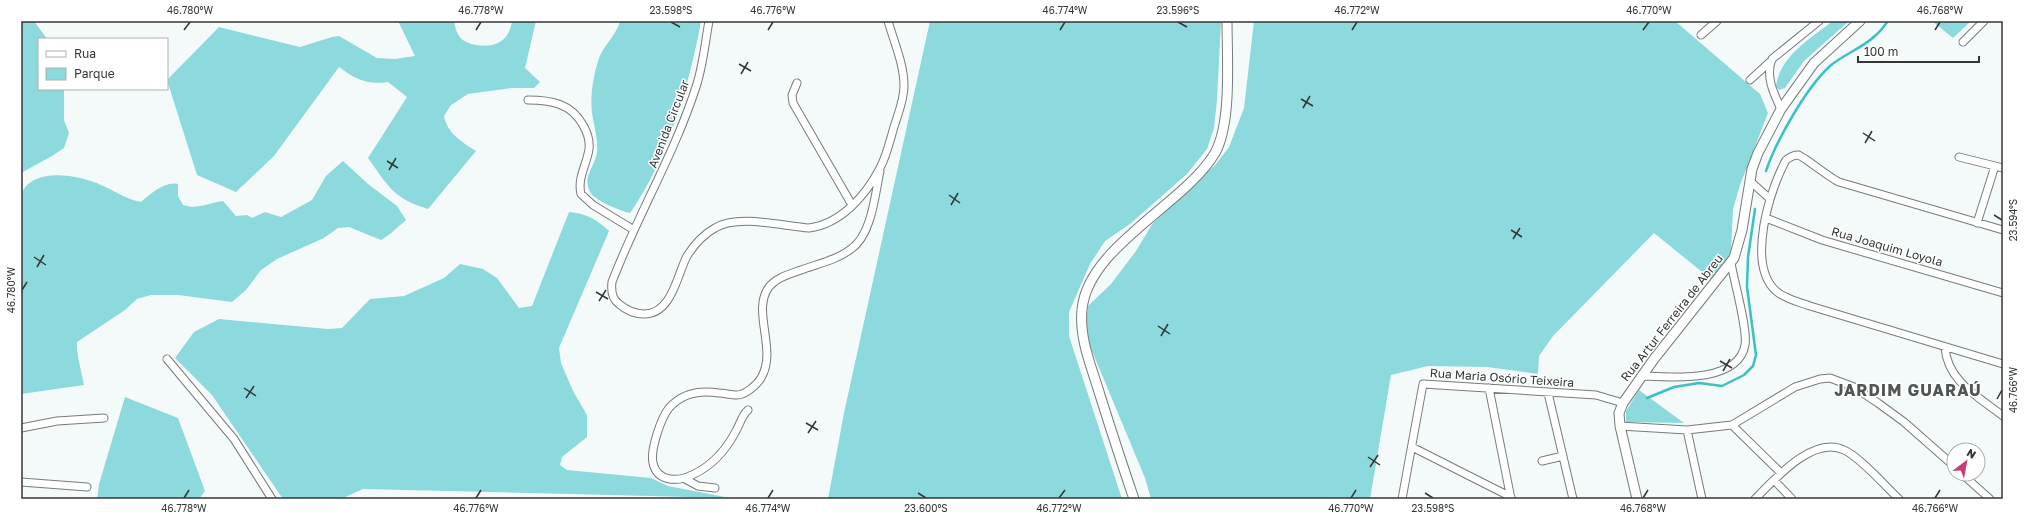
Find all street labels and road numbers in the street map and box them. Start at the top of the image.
street label: Avenida Circular [645,77,692,170]
street label: Rua Joaquim Loyola [1830,223,1945,270]
street label: Rua Artur Ferreira de Abreu [1617,251,1726,384]
street label: Rua Maria Osório Teixeira [1429,365,1575,390]

